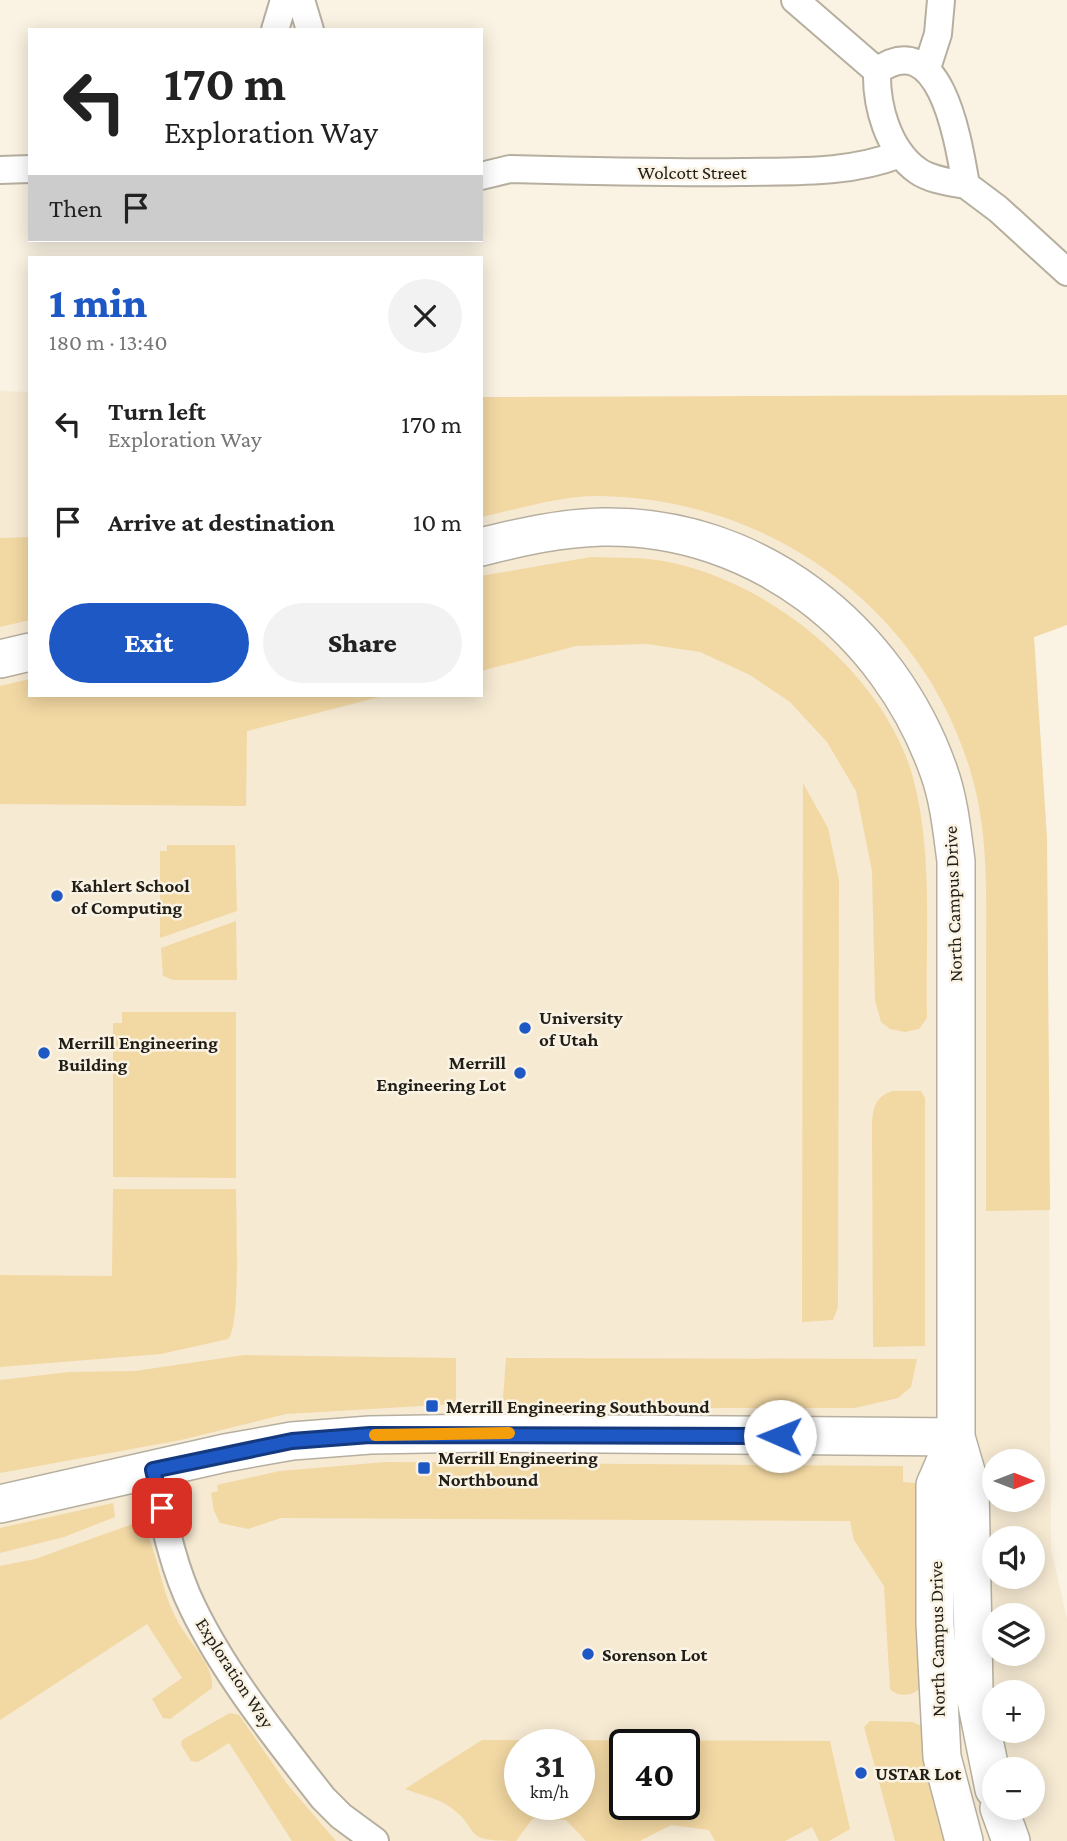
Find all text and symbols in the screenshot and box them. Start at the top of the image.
icon: left [49,56,140,147]
text: 170 m [164,56,286,111]
text: Exploration Way [164,114,378,150]
street label: Wolcott Street [638,162,747,183]
icon: arrive [117,189,155,227]
text: Then [49,194,103,223]
text: 1 min [49,279,147,326]
button: close [388,279,462,353]
text: 180 m · 13:40 [49,329,168,355]
text: Turn left [108,397,206,426]
icon: left [49,405,87,443]
text: 170 m [401,410,462,439]
text: Exploration Way [108,426,262,452]
icon: arrive [49,503,87,541]
text: Arrive at destination [108,508,335,537]
text: 10 m [413,508,462,537]
button: Exit [49,603,249,683]
button: Share [263,603,462,683]
street label: North Campus Drive [940,826,966,982]
place label: Kahlert School of Computing [71,875,190,918]
marker: Kahlert School of Computing [49,888,65,904]
place label: University of Utah [539,1007,623,1050]
marker: University of Utah [517,1020,533,1036]
place label: Merrill Engineering Building [58,1032,218,1075]
marker: Merrill Engineering Building [36,1045,52,1061]
place label: Merrill Engineering Lot [376,1052,506,1095]
marker: Merrill Engineering Lot [512,1065,528,1081]
place label: Merrill Engineering Southbound [446,1396,710,1417]
marker: Merrill Engineering Southbound [424,1398,440,1414]
position arrow [743,1399,817,1473]
place label: Merrill Engineering Northbound [438,1447,598,1490]
north arrow [982,1449,1045,1512]
map controls [982,1449,1045,1820]
marker: Merrill Engineering Northbound [416,1460,432,1476]
pin [132,1478,192,1538]
icon: arrive [143,1489,181,1527]
button: sound [982,1526,1045,1589]
street label: North Campus Drive [925,1561,949,1717]
button: layers [982,1603,1045,1666]
street label: Exploration Way [192,1614,279,1732]
place label: Sorenson Lot [602,1644,708,1665]
marker: Sorenson Lot [580,1646,596,1662]
button: + [982,1680,1045,1743]
speed limit sign: 40 [609,1729,700,1820]
text: 31 [534,1746,565,1785]
button: − [982,1757,1045,1820]
place label: USTAR Lot [875,1763,961,1784]
marker: USTAR Lot [853,1765,869,1781]
text: km/h [530,1782,569,1802]

